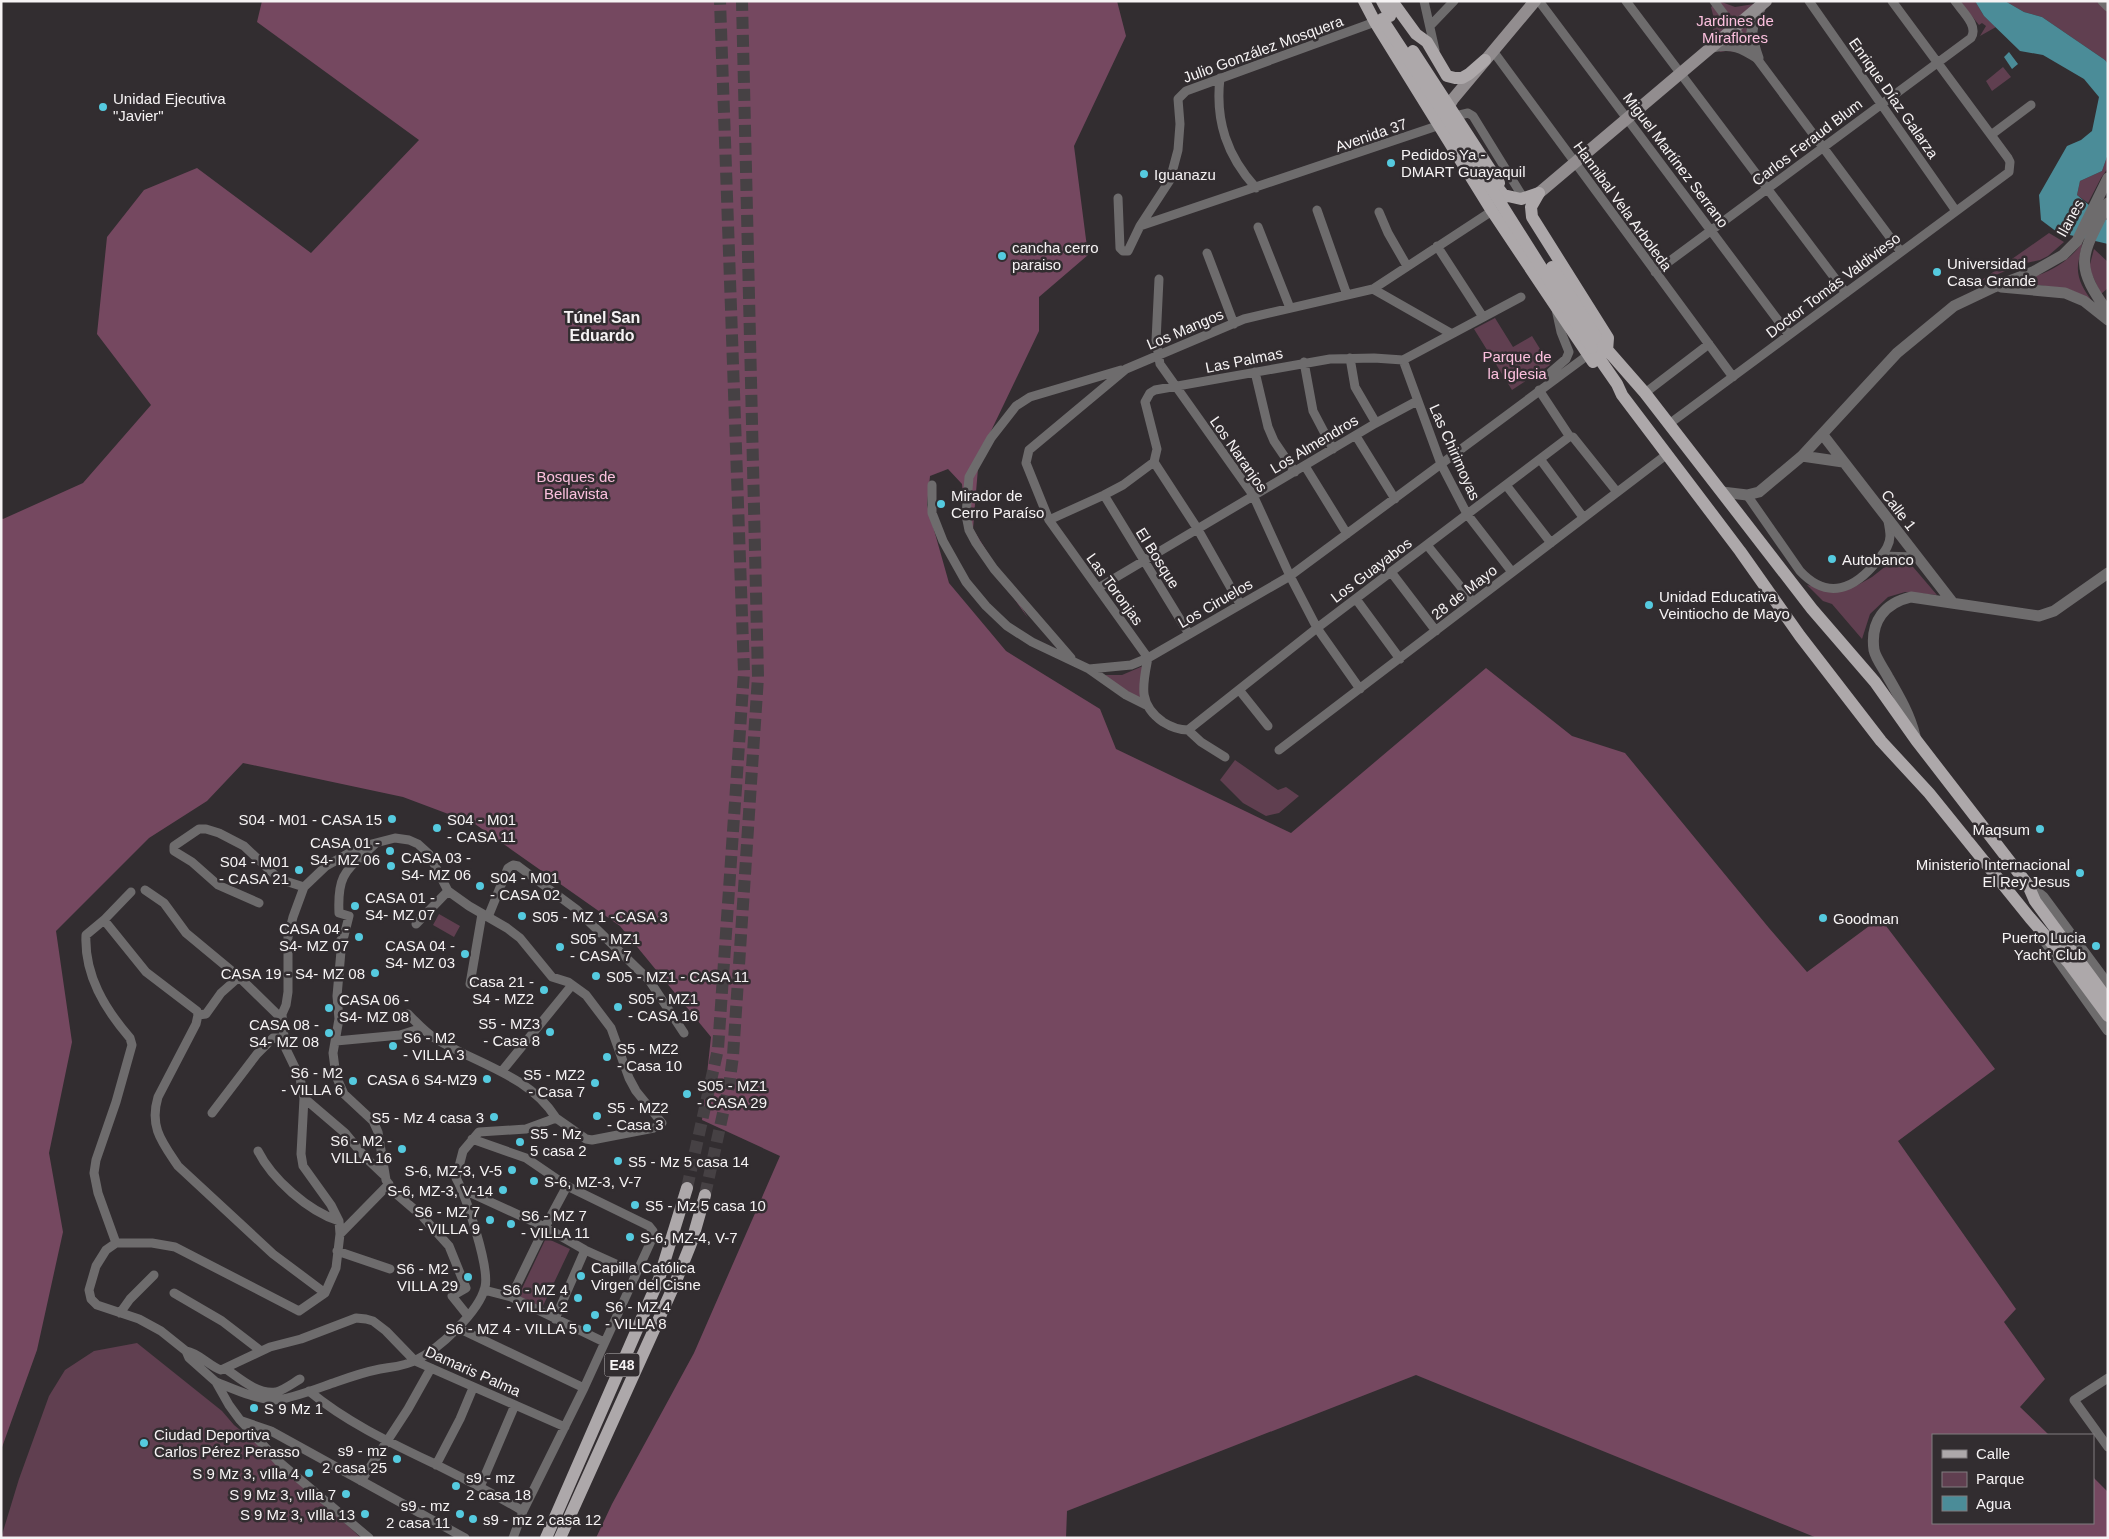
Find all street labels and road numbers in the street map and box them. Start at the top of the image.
street label: Julio González Mosquera [1181,12,1346,86]
street label: Enrique Díaz Galarza [1846,34,1942,162]
street label: Miguel Martínez Serrano [1620,89,1732,231]
street label: Carlos Feraud Blum [1749,95,1865,189]
street label: Avenida 37 [1333,115,1409,155]
street label: Hannibal Vela Arboleda [1570,138,1676,275]
street label: Ilanes [2053,196,2087,240]
street label: Doctor Tomás Valdivieso [1763,229,1903,341]
street label: Los Mangos [1144,305,1226,353]
street label: Las Palmas [1204,344,1284,376]
street label: Las Chirimoyas [1426,401,1484,503]
street label: Los Almendros [1267,411,1361,477]
street label: Los Naranjos [1207,413,1271,495]
street label: Calle 1 [1878,486,1920,534]
street label: El Bosque [1133,524,1183,592]
street label: Los Guayabos [1327,534,1415,606]
street label: Las Toronjas [1083,550,1147,628]
street label: 28 de Mayo [1428,561,1500,623]
street label: Los Ciruelos [1175,575,1255,631]
street label: Damaris Palma [423,1342,524,1400]
road number: E48 [604,1354,640,1376]

